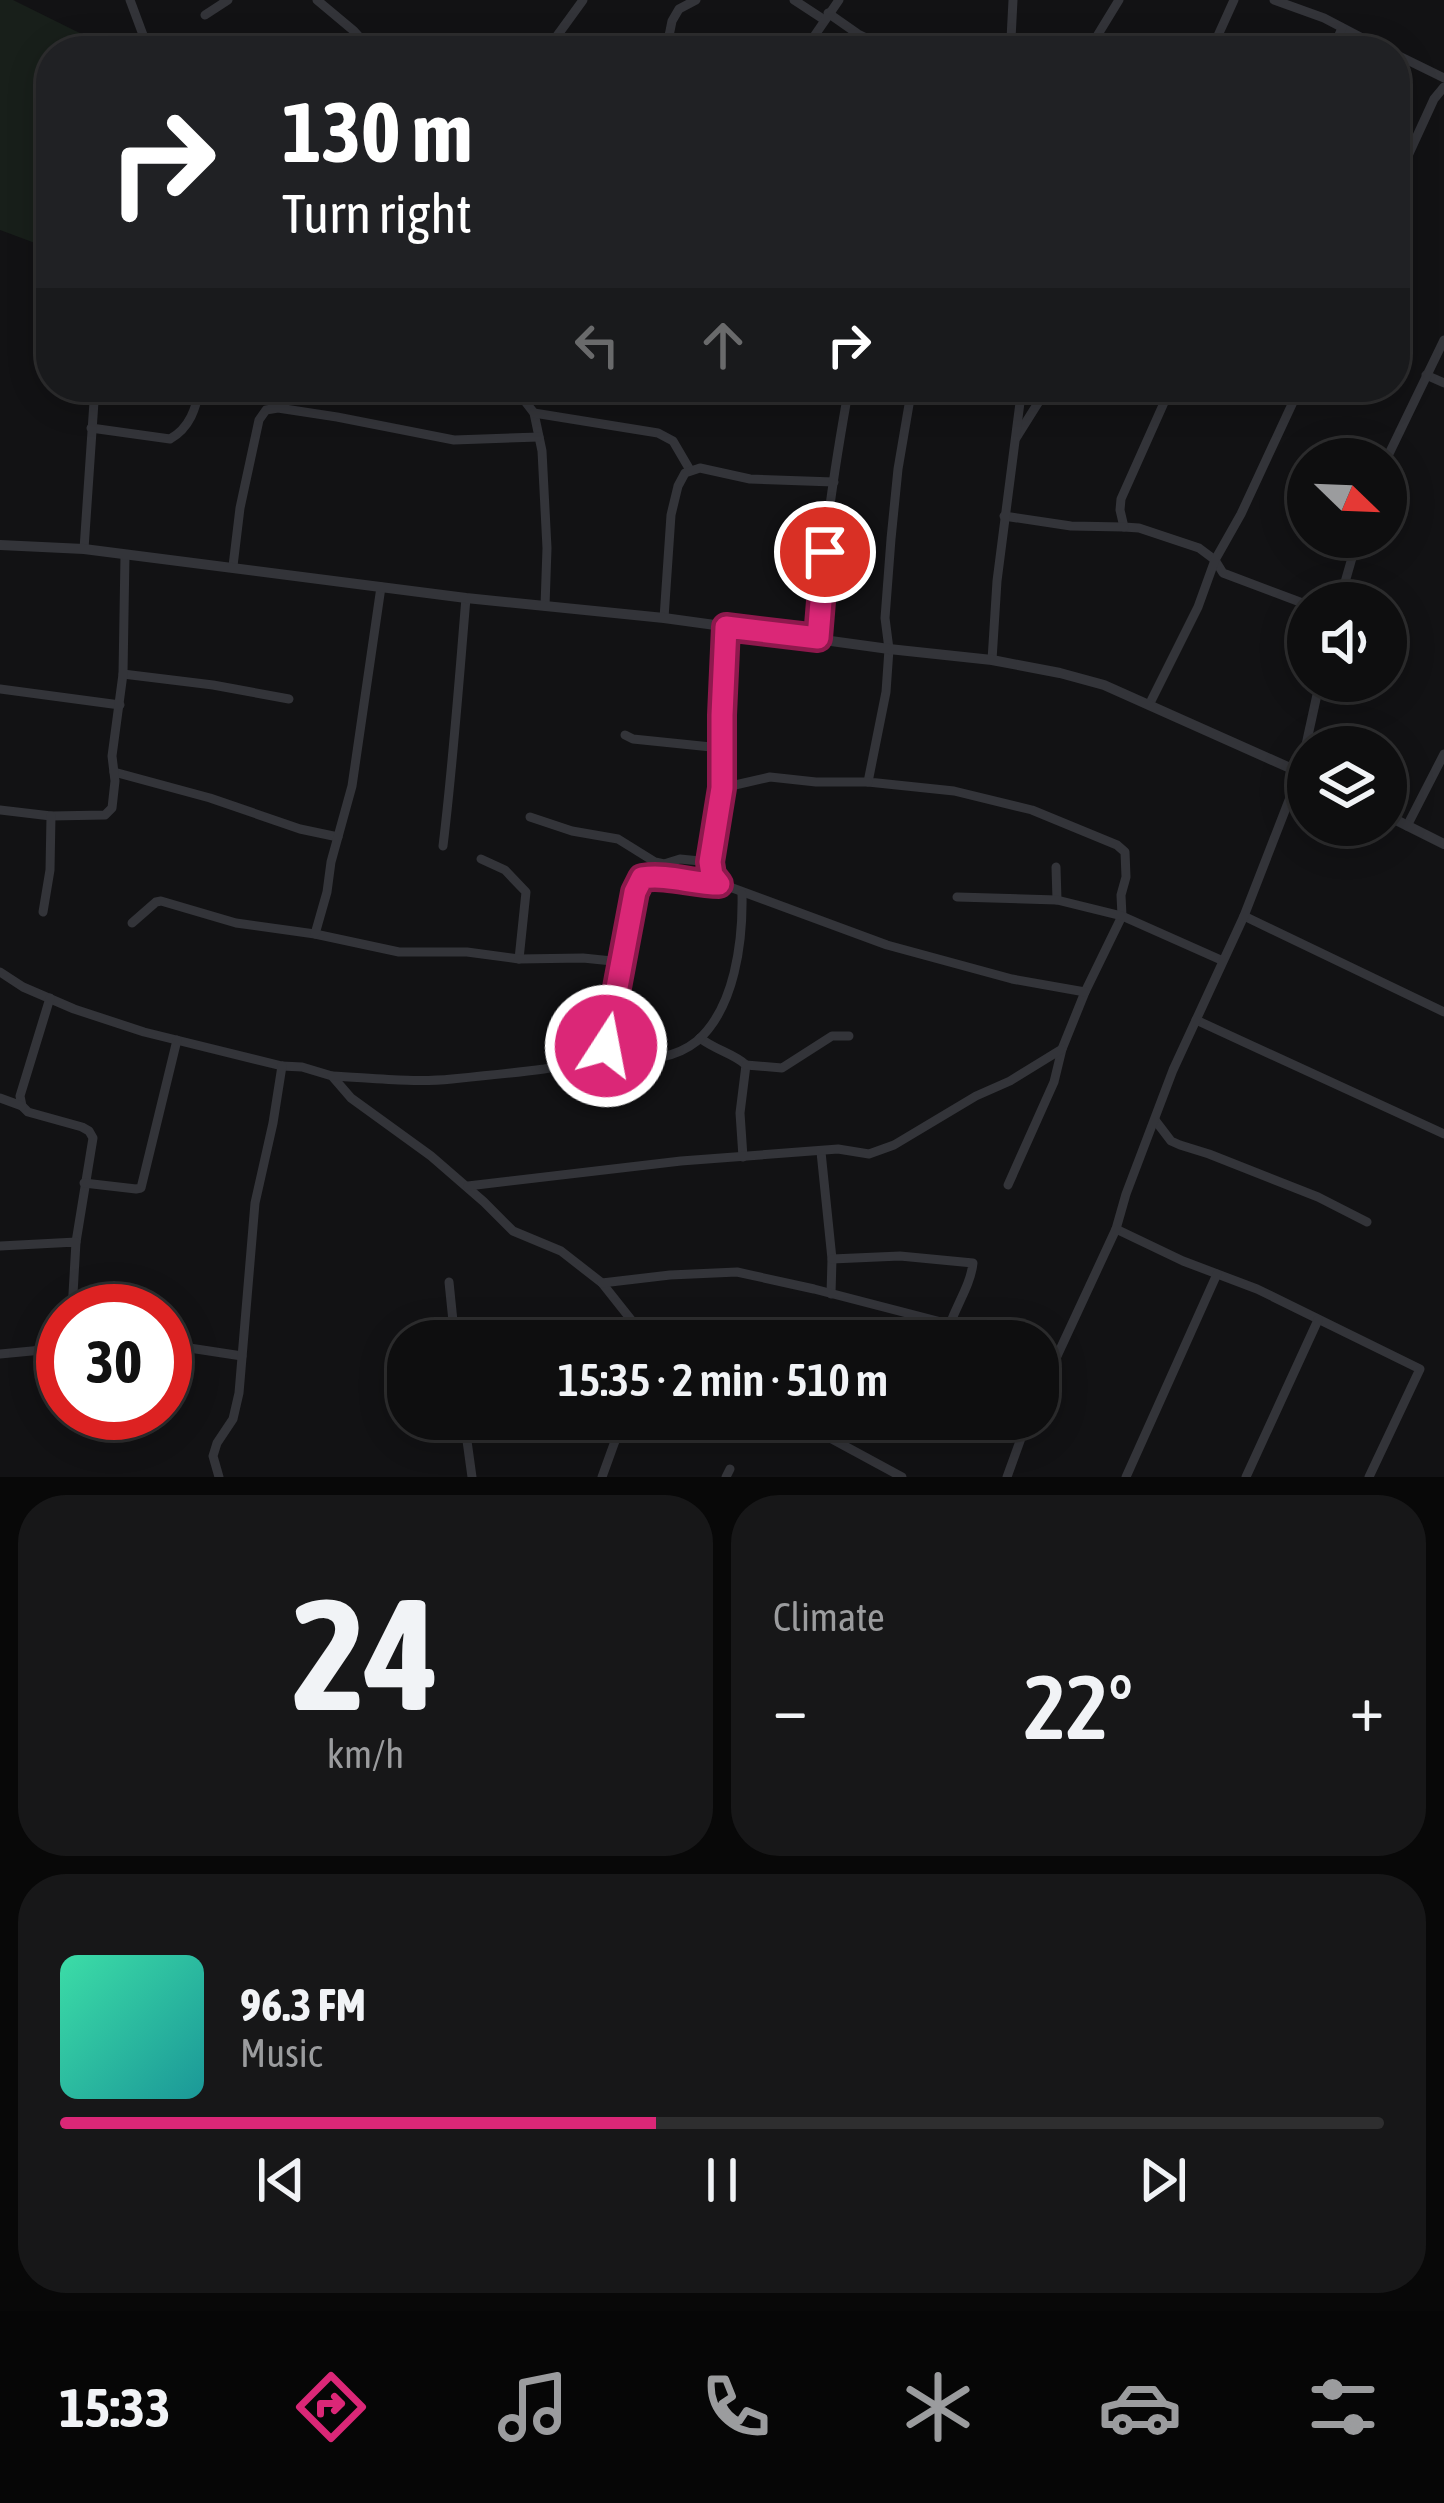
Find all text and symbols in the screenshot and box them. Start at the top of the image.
icon: right [84,84,240,240]
text: 130 m [282,84,472,180]
text: Turn right [282,183,472,244]
icon: left [564,312,630,378]
icon: ahead [690,312,756,378]
icon: right [816,312,882,378]
north arrow [1287,438,1407,558]
map controls [1287,438,1407,846]
pin [774,501,876,603]
icon: arrive [792,519,858,585]
button: sound [1287,582,1407,702]
button: layers [1287,726,1407,846]
position arrow [543,983,669,1109]
speed limit sign: 30 [36,1284,192,1440]
text: 15:35 · 2 min · 510 m [558,1354,888,1406]
text: 24 [292,1564,439,1743]
text: Climate [773,1595,885,1639]
text: 22° [1024,1655,1133,1758]
text: − [773,1669,807,1745]
text: + [1350,1669,1384,1745]
text: km/h [327,1732,404,1776]
text: 96.3 FM [240,1979,366,2031]
text: Music [240,2031,322,2075]
icon: previous [248,2147,314,2213]
icon: pause [689,2147,755,2213]
icon: next [1130,2147,1196,2213]
icon: directions [289,2365,373,2449]
icon: music [491,2365,575,2449]
icon: phone [694,2365,778,2449]
icon: climate [896,2365,980,2449]
icon: car [1098,2365,1182,2449]
icon: filters [1301,2365,1385,2449]
text: 15:33 [59,2377,170,2438]

